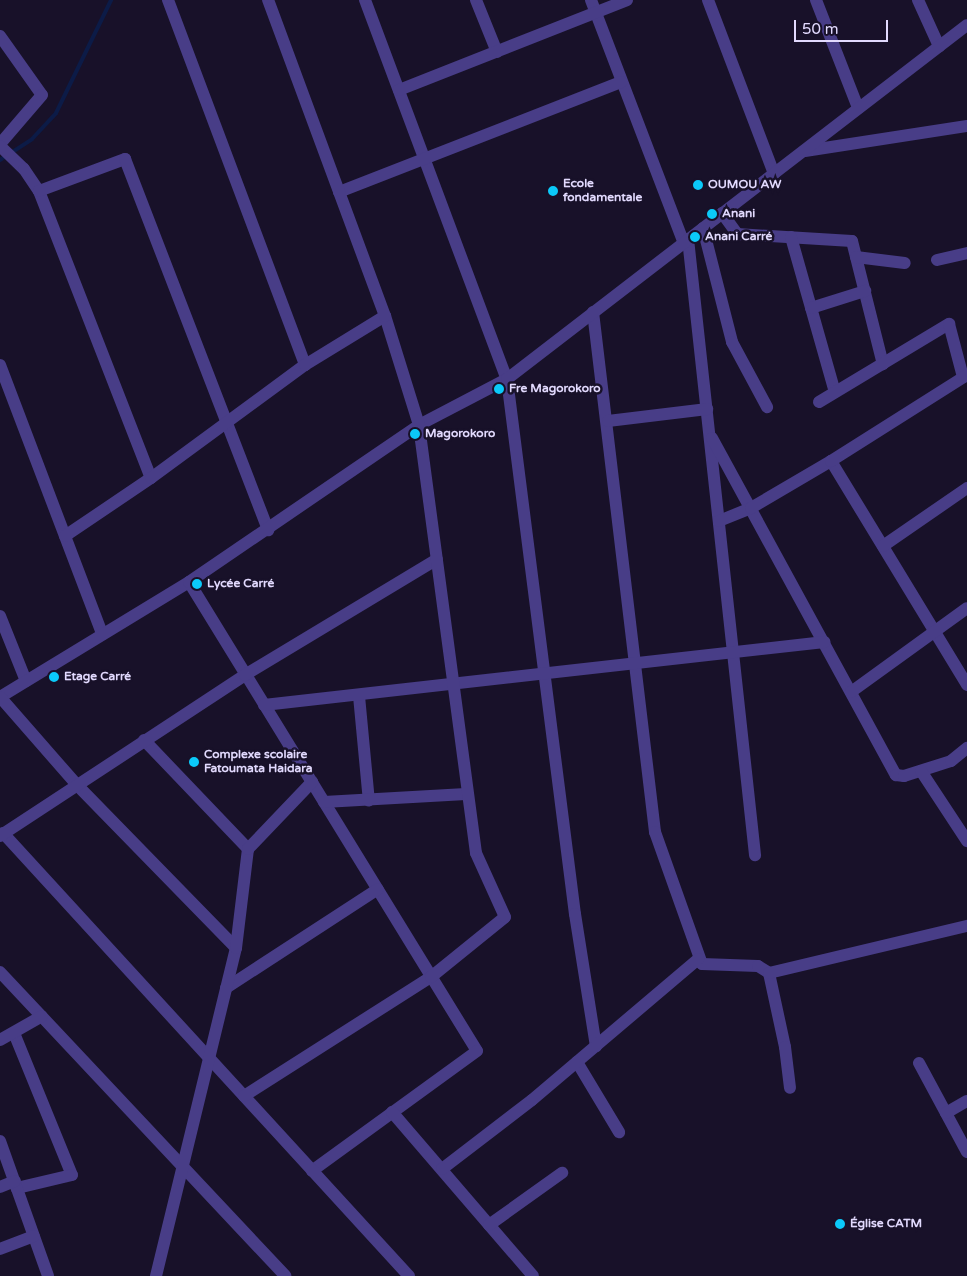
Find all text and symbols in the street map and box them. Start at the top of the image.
scale bar [797,10,891,42]
text: 50 m [802,20,839,38]
place label: Ecole fondamentale [563,177,642,205]
place label: OUMOU AW [708,178,781,192]
marker: OUMOU AW [692,179,704,191]
marker: Ecole fondamentale [547,185,559,197]
place label: Anani [722,207,755,221]
marker: Anani [706,208,718,220]
place label: Anani Carré [705,230,772,244]
marker: Anani Carré [689,231,701,243]
place label: Fre Magorokoro [509,382,601,396]
marker: Fre Magorokoro [493,383,505,395]
place label: Magorokoro [425,427,495,441]
marker: Magorokoro [409,428,421,440]
place label: Lycée Carré [207,577,274,591]
marker: Lycée Carré [191,578,203,590]
place label: Etage Carré [64,670,131,684]
marker: Etage Carré [48,671,60,683]
place label: Complexe scolaire Fatoumata Haidara [204,748,313,776]
marker: Complexe scolaire Fatoumata Haidara [188,756,200,768]
place label: Église CATM [850,1217,922,1231]
marker: Église CATM [834,1218,846,1230]

